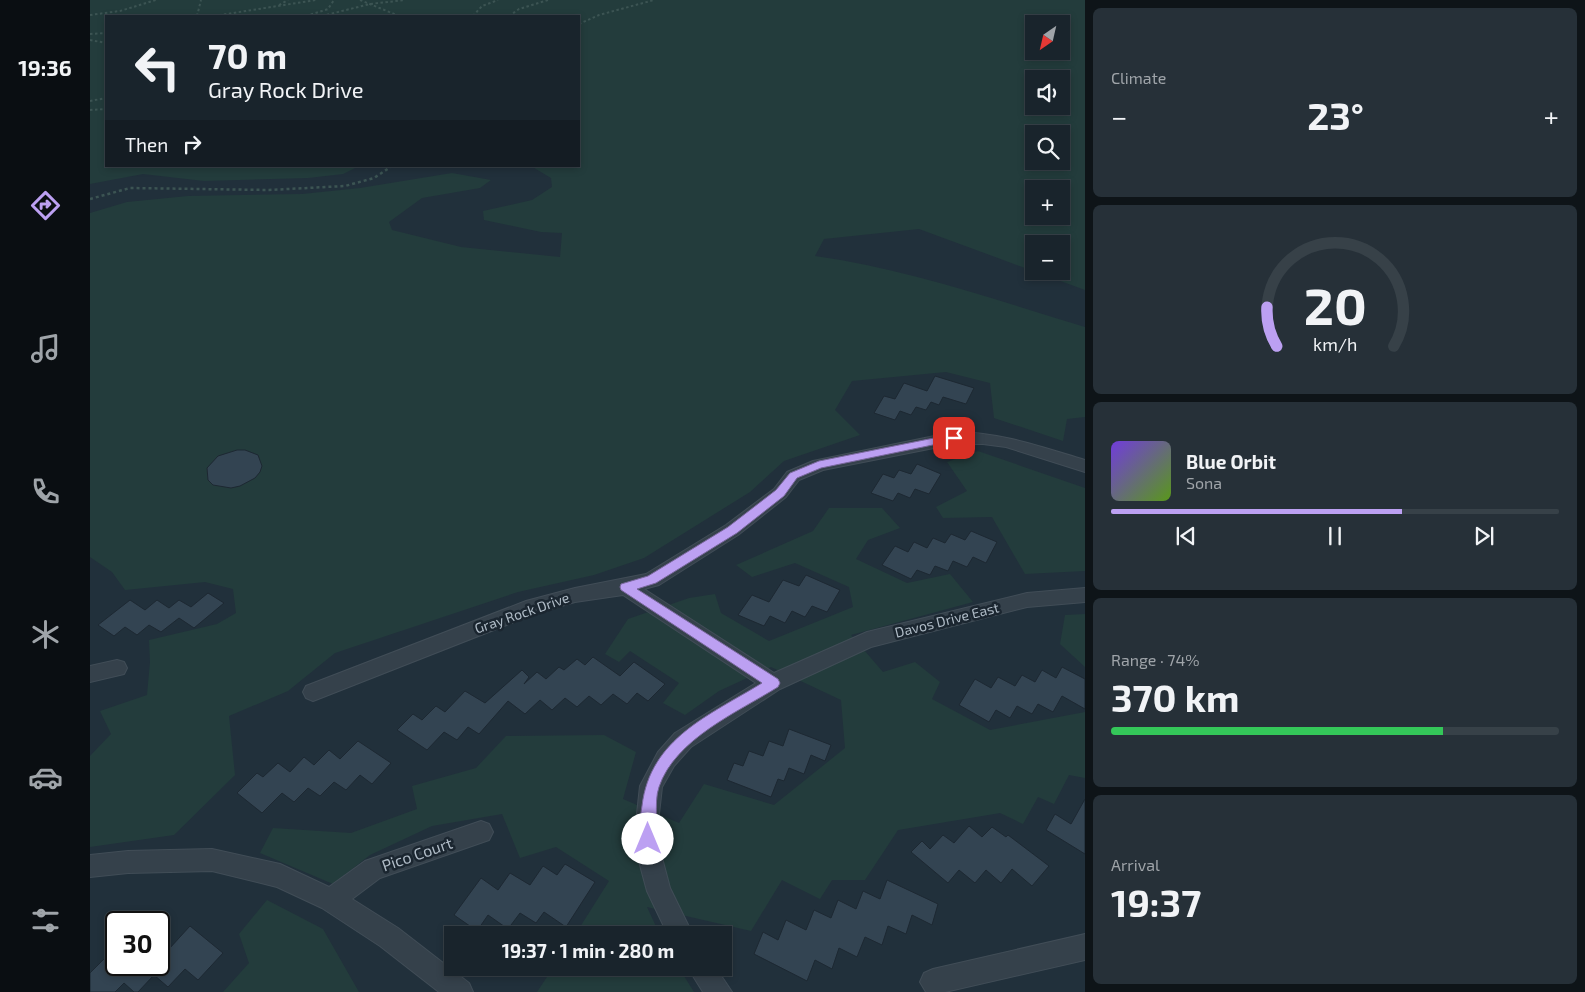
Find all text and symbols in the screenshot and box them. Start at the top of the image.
north arrow [1025,15,1070,60]
map controls [1025,15,1070,280]
text: 70 m [208,34,287,76]
icon: left [125,35,190,100]
text: 19:36 [18,54,72,80]
text: Climate [1111,68,1166,87]
button: sound [1025,70,1070,115]
text: Gray Rock Drive [208,76,364,102]
text: 23° [1307,92,1364,138]
text: − [1111,99,1127,133]
text: + [1544,99,1559,133]
button: search [1025,125,1070,170]
icon: right [178,130,206,158]
text: Then [125,133,168,156]
button: + [1025,180,1070,225]
icon: directions [28,188,63,223]
button: − [1025,235,1070,280]
text: 20 [1303,273,1367,335]
icon: music [28,331,63,366]
text: km/h [1313,333,1357,355]
pin [933,417,975,459]
icon: arrive [940,424,968,452]
text: Blue Orbit [1186,450,1276,473]
text: Sona [1186,473,1222,492]
icon: phone [28,474,63,509]
icon: previous [1172,522,1200,550]
icon: pause [1321,522,1349,550]
icon: next [1470,522,1498,550]
street label: Gray Rock Drive [472,588,571,637]
street label: Davos Drive East [893,598,1001,641]
icon: climate [28,617,63,652]
text: Range · 74% [1111,650,1200,669]
text: 370 km [1111,674,1240,720]
icon: car [28,760,63,795]
position arrow [621,812,673,864]
street label: Pico Court [379,833,455,874]
text: Arrival [1111,855,1160,874]
text: 19:37 [1111,879,1201,925]
icon: filters [28,903,63,938]
speed limit sign: 30 [105,911,170,976]
text: 19:37 · 1 min · 280 m [502,939,674,962]

